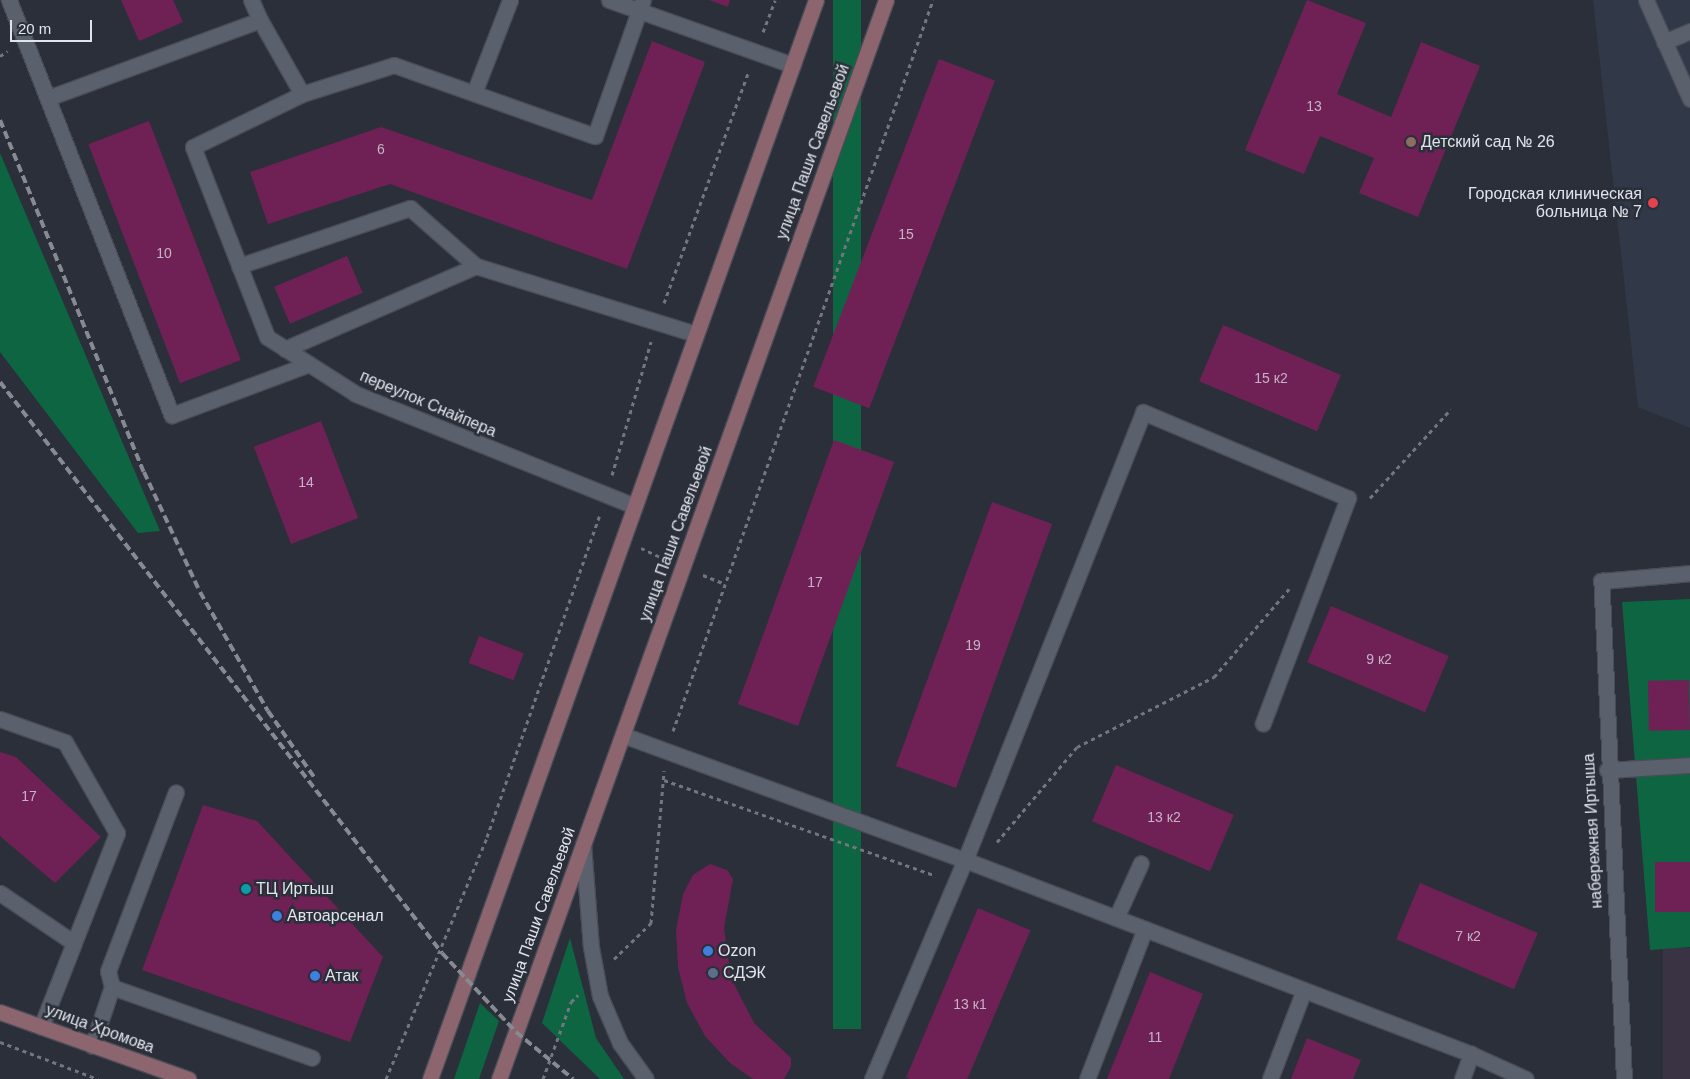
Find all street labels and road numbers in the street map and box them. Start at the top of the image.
street label: улица Паши Савельевой [772,62,854,242]
street label: переулок Снайпера [357,367,499,441]
street label: улица Паши Савельевой [635,444,717,624]
street label: набережная Иртыша [1579,753,1607,909]
street label: улица Паши Савельевой [498,825,580,1005]
street label: улица Хромова [43,1000,157,1058]

